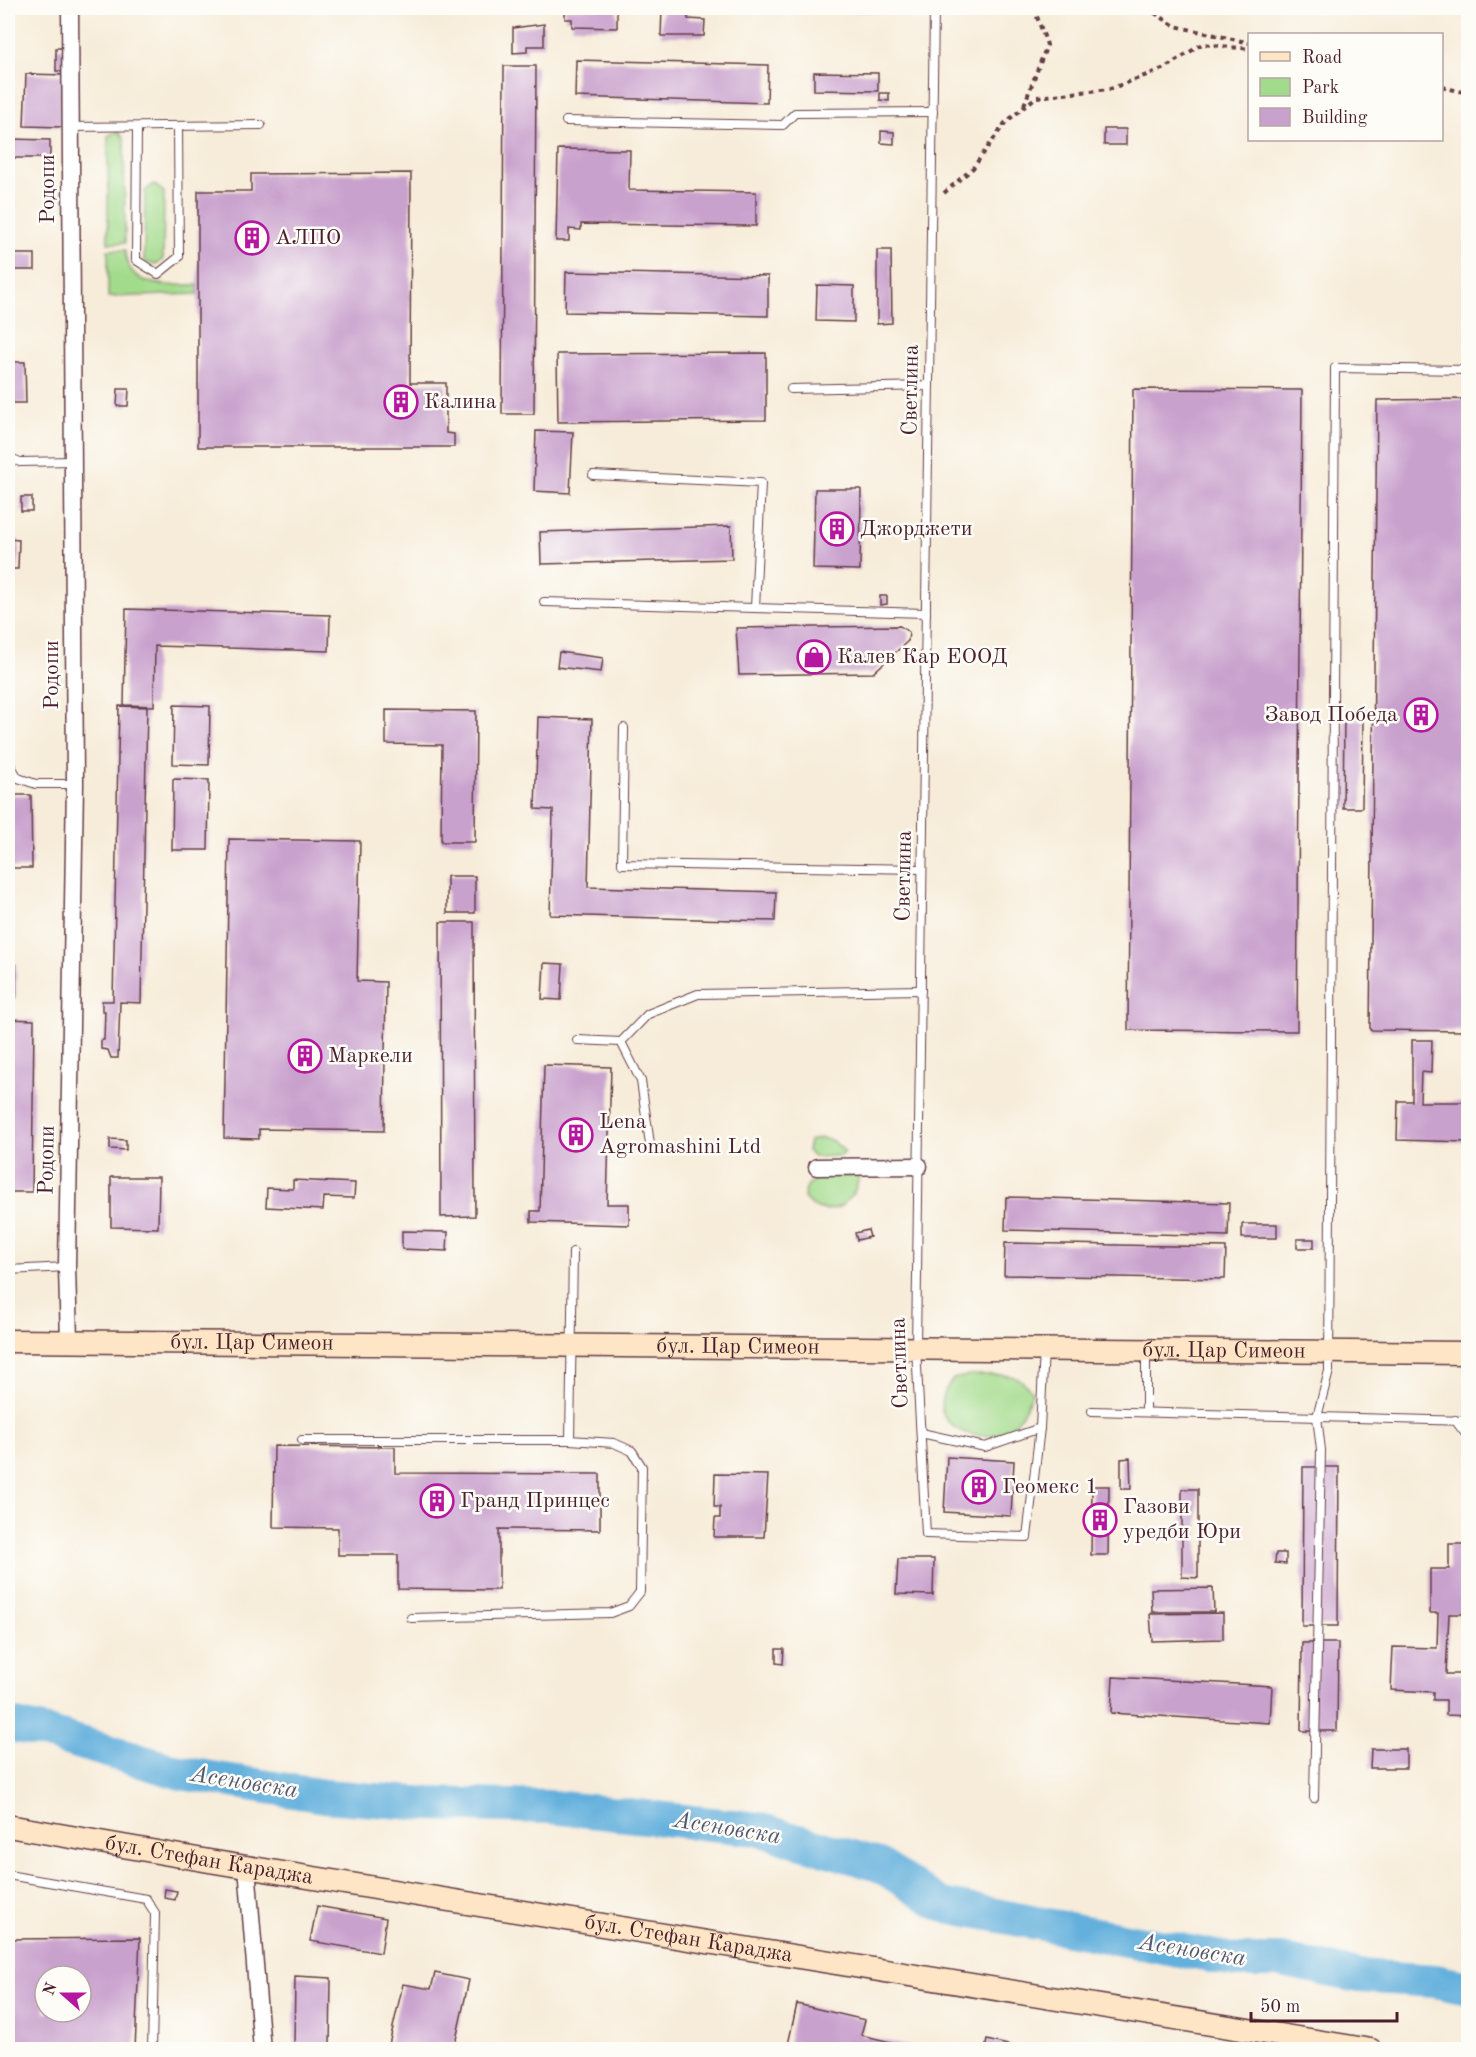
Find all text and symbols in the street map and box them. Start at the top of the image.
legend [1248,33,1443,141]
text: Road [1302,49,1342,67]
text: Park [1302,79,1339,97]
text: Building [1302,109,1368,127]
street label: Родопи [37,154,59,224]
building icon: АЛПО [234,220,270,256]
place label: АЛПО [275,227,341,249]
street label: Светлина [899,344,923,436]
building icon: Калина [383,384,419,420]
place label: Калина [424,391,497,413]
building icon: Джорджети [819,511,855,547]
place label: Джорджети [860,518,973,540]
shop icon: Калев Кар ЕООД [796,639,832,675]
street label: Родопи [41,640,63,710]
place label: Калев Кар ЕООД [837,646,1007,668]
building icon: Завод Победа [1403,697,1439,733]
place label: Завод Победа [1265,704,1398,726]
street label: Светлина [892,830,916,922]
building icon: Маркели [287,1038,323,1074]
place label: Маркели [328,1045,413,1067]
place label: Lena Agromashini Ltd [599,1111,761,1158]
building icon: Lena Agromashini Ltd [558,1117,594,1153]
street label: Родопи [35,1125,59,1195]
street label: Светлина [887,1317,913,1409]
street label: бул. Цар Симеон [170,1331,334,1355]
street label: бул. Цар Симеон [656,1335,820,1359]
street label: бул. Цар Симеон [1142,1339,1306,1363]
building icon: Геомекс 1 [961,1469,997,1505]
place label: Геомекс 1 [1002,1476,1098,1498]
building icon: Гранд Принцес [419,1483,455,1519]
place label: Гранд Принцес [460,1490,610,1512]
place label: Газови уредби Юри [1123,1496,1241,1543]
building icon: Газови уредби Юри [1082,1502,1118,1538]
water label: Асеновска [187,1762,300,1803]
water label: Асеновска [670,1808,783,1849]
street label: бул. Стефан Караджа [103,1832,315,1889]
street label: бул. Стефан Караджа [583,1911,794,1967]
water label: Асеновска [1135,1930,1248,1971]
north arrow [33,1964,93,2024]
text: N [41,1980,61,1998]
scale bar [1251,1985,1396,2023]
text: 50 m [1260,1998,1300,2016]

